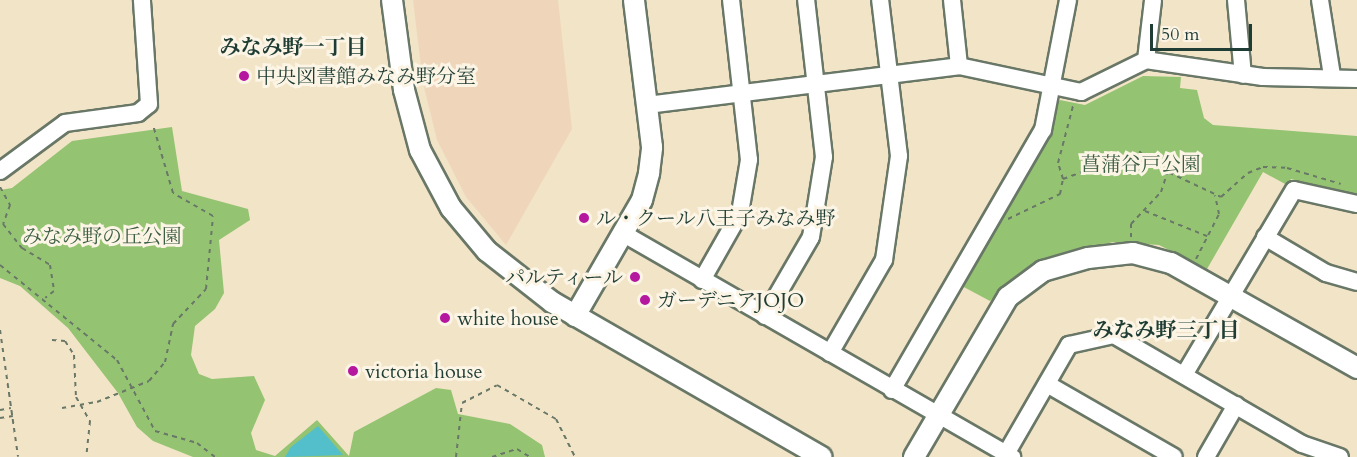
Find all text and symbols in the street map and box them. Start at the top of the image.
scale bar [1153,12,1255,50]
text: 50 m [1161,22,1200,47]
district label: みなみ野一丁目 [220,35,366,61]
place label: 中央図書館みなみ野分室 [256,64,476,88]
marker: 中央図書館みなみ野分室 [237,69,251,83]
park label: 菖蒲谷戸公園 [1081,152,1201,176]
place label: ル・クール八王子みなみ野 [596,206,836,230]
marker: ル・クール八王子みなみ野 [577,211,591,225]
park label: みなみ野の丘公園 [22,224,182,248]
place label: パルティール [503,265,623,289]
marker: パルティール [628,270,642,284]
place label: ガーデニアJOJO [657,288,805,312]
marker: ガーデニアJOJO [638,293,652,307]
place label: white house [457,306,559,330]
marker: white house [438,311,452,325]
district label: みなみ野三丁目 [1093,318,1239,344]
place label: victoria house [365,359,482,383]
marker: victoria house [346,364,360,378]

